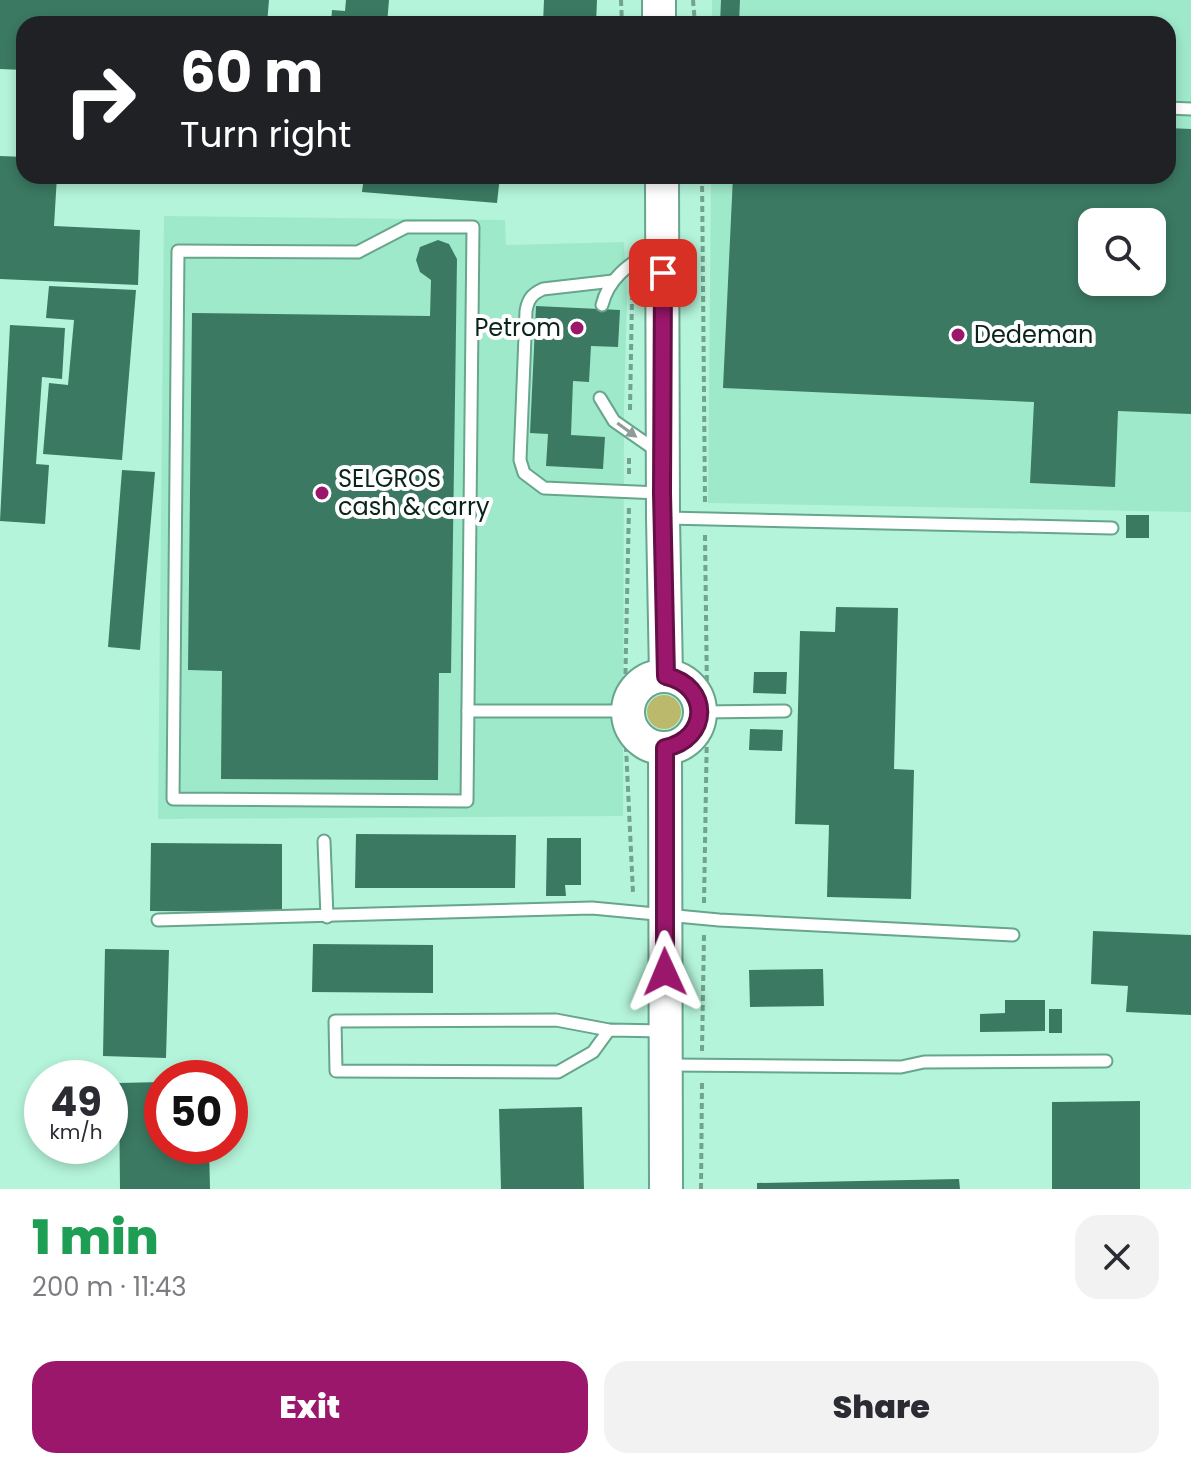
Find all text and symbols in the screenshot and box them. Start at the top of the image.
text: 60 m [180,33,323,112]
icon: right [48,48,152,152]
text: Turn right [180,109,351,160]
map controls [1078,208,1166,296]
button: search [1078,208,1166,296]
pin [629,239,697,307]
icon: arrive [641,251,685,295]
place label: Petrom [474,311,561,344]
place label: Dedeman [974,318,1093,351]
marker: Petrom [568,319,586,337]
marker: Dedeman [949,326,967,344]
one-way arrow [617,422,637,438]
place label: SELGROS cash & carry [338,462,490,523]
marker: SELGROS cash & carry [313,484,331,502]
position arrow [623,930,707,1014]
speed limit sign: 50 [144,1060,248,1164]
text: 49 [50,1074,102,1130]
text: km/h [49,1118,103,1146]
text: 1 min [32,1204,159,1271]
button: close [1075,1215,1159,1299]
text: 200 m · 11:43 [32,1269,187,1305]
button: Exit [32,1361,588,1453]
button: Share [604,1361,1159,1453]

